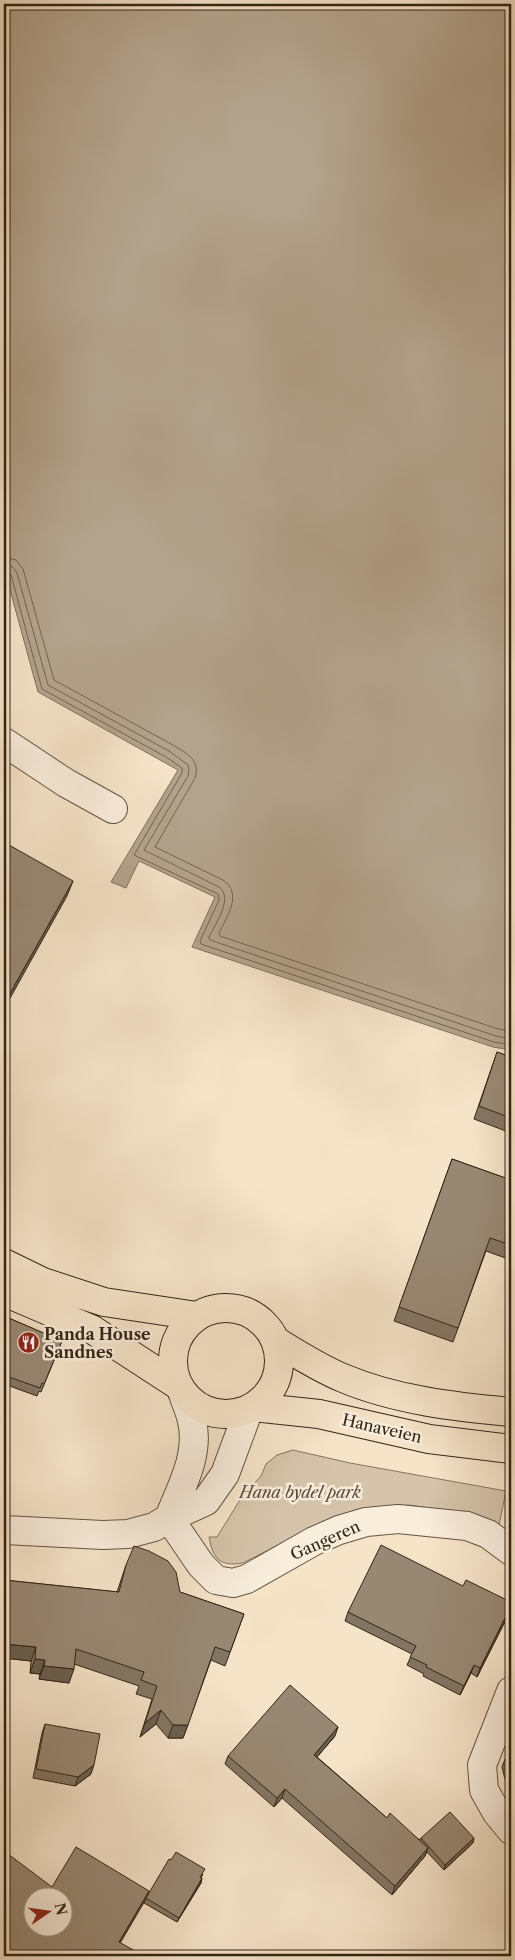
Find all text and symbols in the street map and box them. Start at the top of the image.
place label: Panda House Sandnes [44,1324,151,1362]
restaurant icon: Panda House Sandnes [16,1331,40,1355]
street label: Hanaveien [340,1409,424,1447]
park label: Hana bydel park [237,1482,362,1502]
street label: Gangeren [287,1516,363,1564]
north arrow [22,1888,72,1938]
text: N [51,1901,71,1917]

